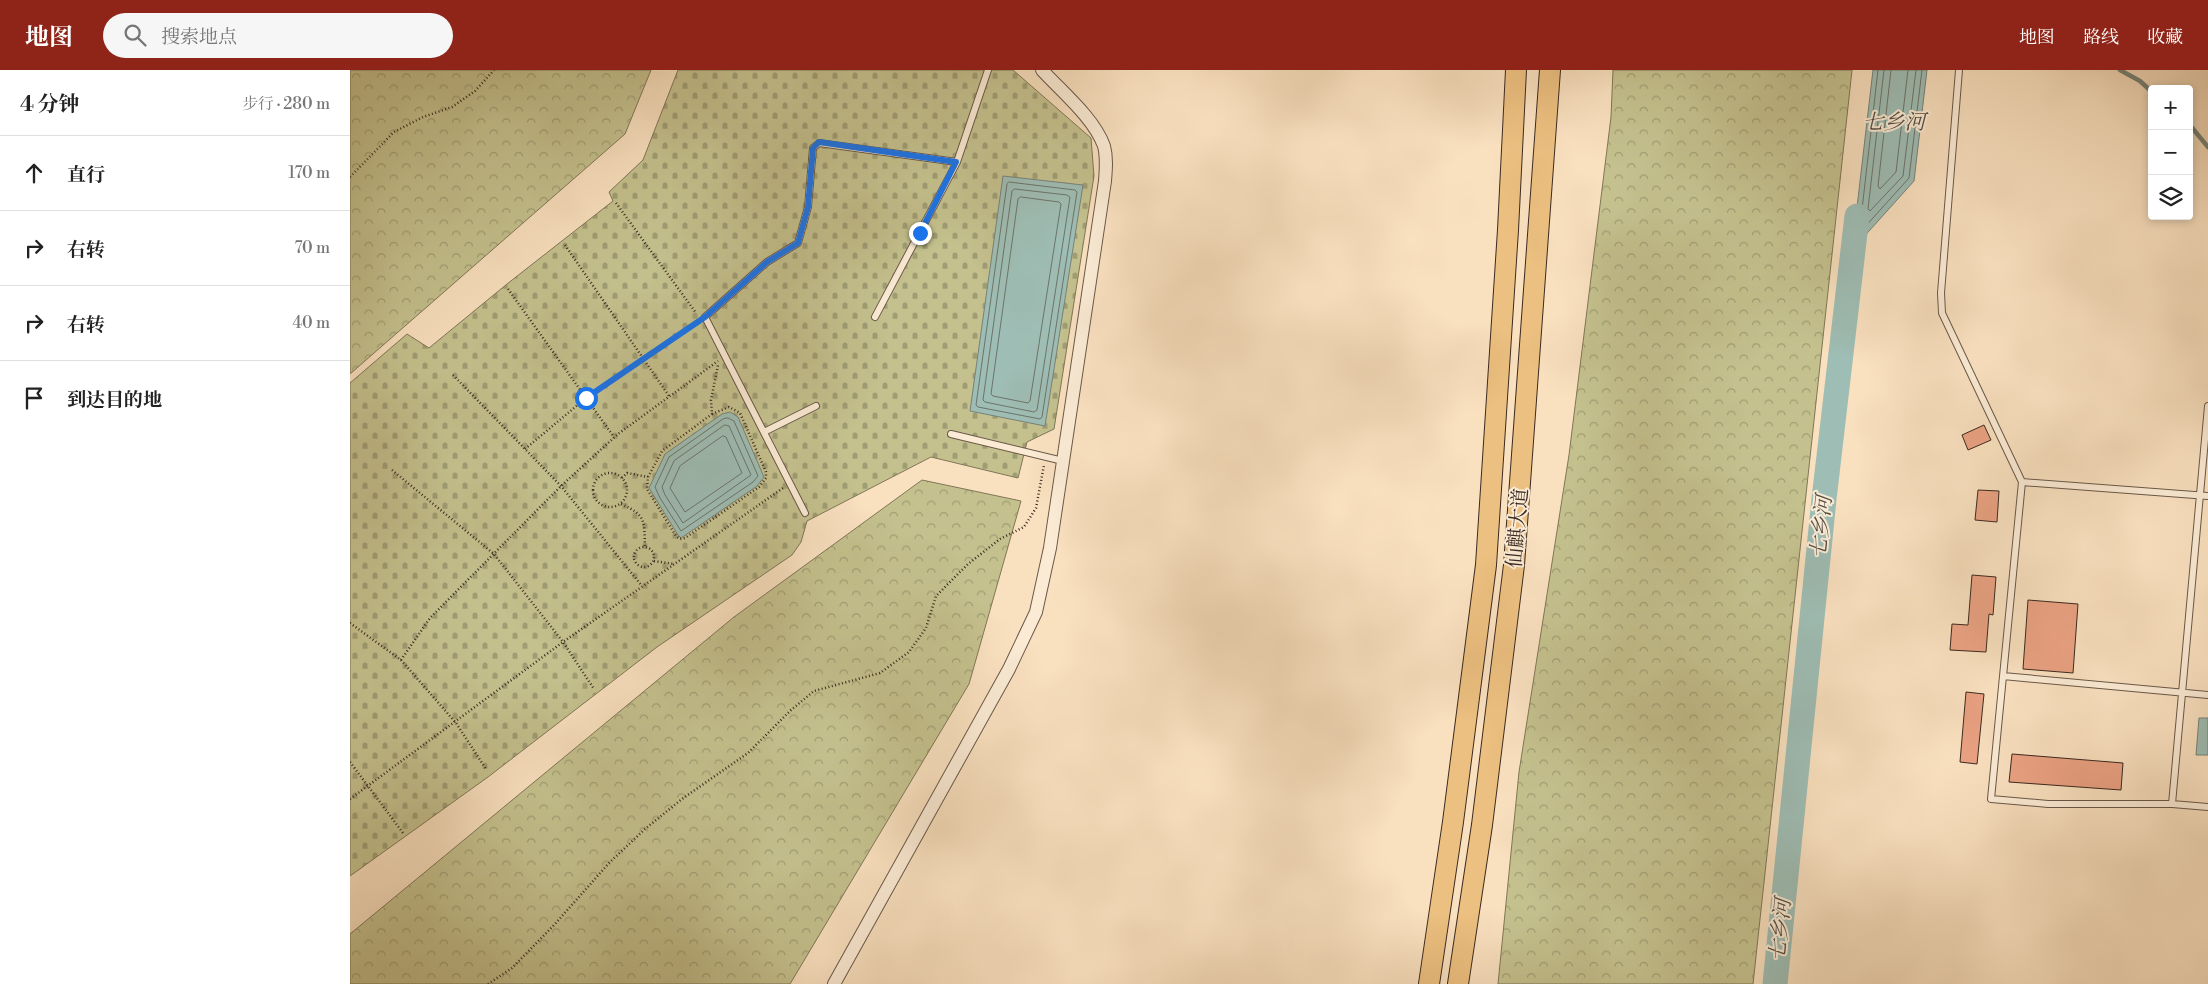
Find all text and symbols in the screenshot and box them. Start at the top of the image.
search box [103,13,453,58]
icon: search [121,21,149,49]
text: 地图 [25,23,73,53]
text: 搜索地点 [161,25,237,49]
text: 地图 [2019,26,2055,49]
text: 路线 [2083,26,2119,49]
text: 收藏 [2147,26,2183,49]
map controls [2148,85,2193,220]
button: + [2148,85,2193,130]
text: 4 分钟 [20,92,79,118]
text: 步行 · 280 m [242,94,330,114]
water label: 七乡河 [1863,110,1929,136]
button: − [2148,130,2193,175]
icon: ahead [20,159,48,187]
text: 直行 [67,163,105,187]
text: 170 m [288,163,330,183]
button: layers [2148,175,2193,220]
route end [909,222,932,245]
icon: right [20,234,48,262]
text: 右转 [67,238,105,262]
text: 70 m [294,238,330,258]
icon: right [20,309,48,337]
text: 右转 [67,313,105,337]
text: 40 m [293,313,330,333]
icon: arrive [20,384,48,412]
route start [575,387,598,410]
text: 到达目的地 [67,388,162,412]
street label: 仙麒大道 [1503,487,1534,569]
water label: 七乡河 [1806,490,1839,560]
water label: 七乡河 [1765,893,1798,963]

